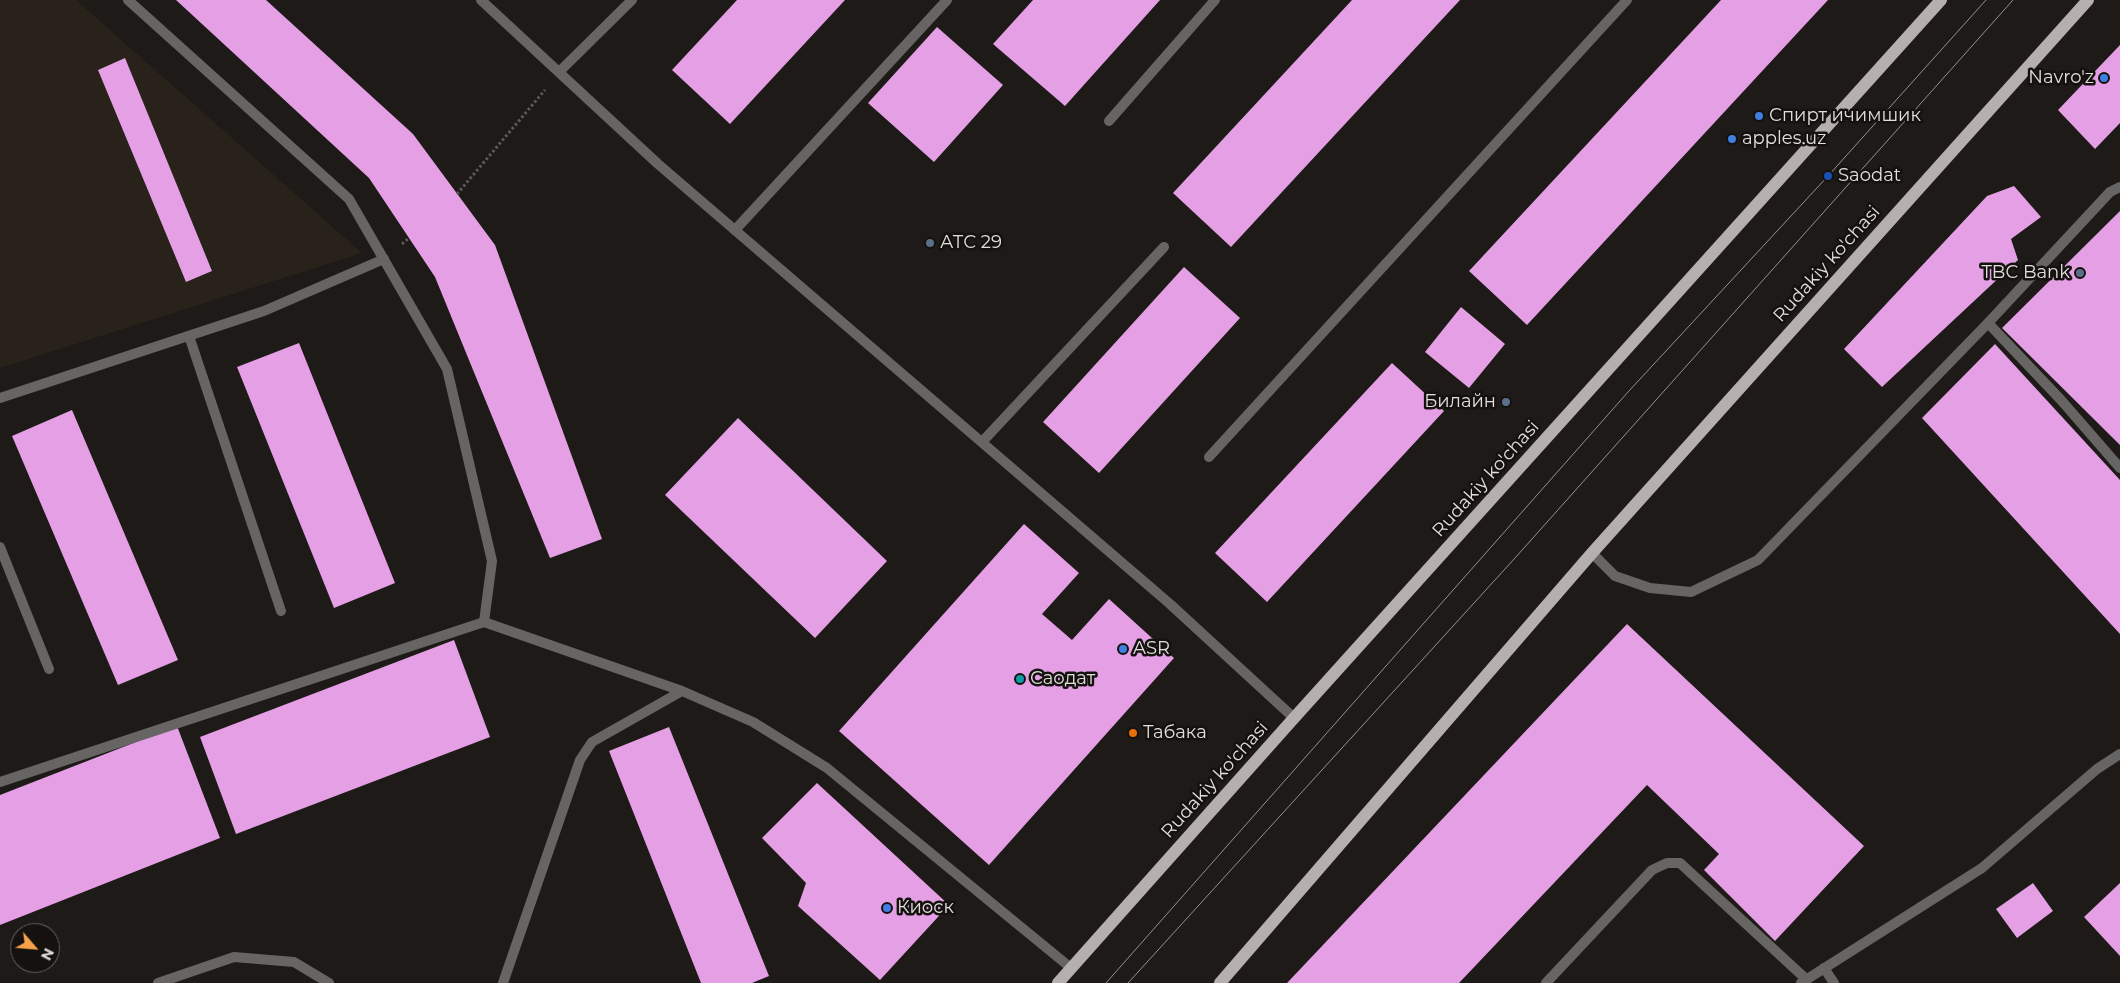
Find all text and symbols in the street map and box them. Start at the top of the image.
place label: Navro'z [2028,67,2094,89]
marker: Navro'z [2098,72,2110,84]
place label: Спирт ичимшик [1769,105,1921,127]
marker: Спирт ичимшик [1753,110,1765,122]
place label: apples.uz [1742,128,1826,150]
marker: apples.uz [1726,133,1738,145]
place label: Saodat [1838,165,1901,187]
marker: Saodat [1822,170,1834,182]
street label: Rudakiy ko'chasi [1769,201,1885,327]
place label: АТС 29 [940,232,1002,254]
marker: АТС 29 [924,237,936,249]
place label: TBC Bank [1981,262,2070,284]
marker: TBC Bank [2074,267,2086,279]
place label: Билайн [1424,391,1496,413]
marker: Билайн [1500,396,1512,408]
street label: Rudakiy ko'chasi [1428,416,1544,542]
place label: ASR [1133,638,1170,660]
marker: ASR [1117,643,1129,655]
place label: Саодат [1030,668,1095,690]
marker: Саодат [1014,673,1026,685]
street label: Rudakiy ko'chasi [1157,717,1273,843]
place label: Табака [1143,722,1207,744]
marker: Табака [1127,727,1139,739]
place label: Киоск [897,897,954,919]
marker: Киоск [881,902,893,914]
north arrow [10,923,60,973]
text: N [37,945,58,963]

